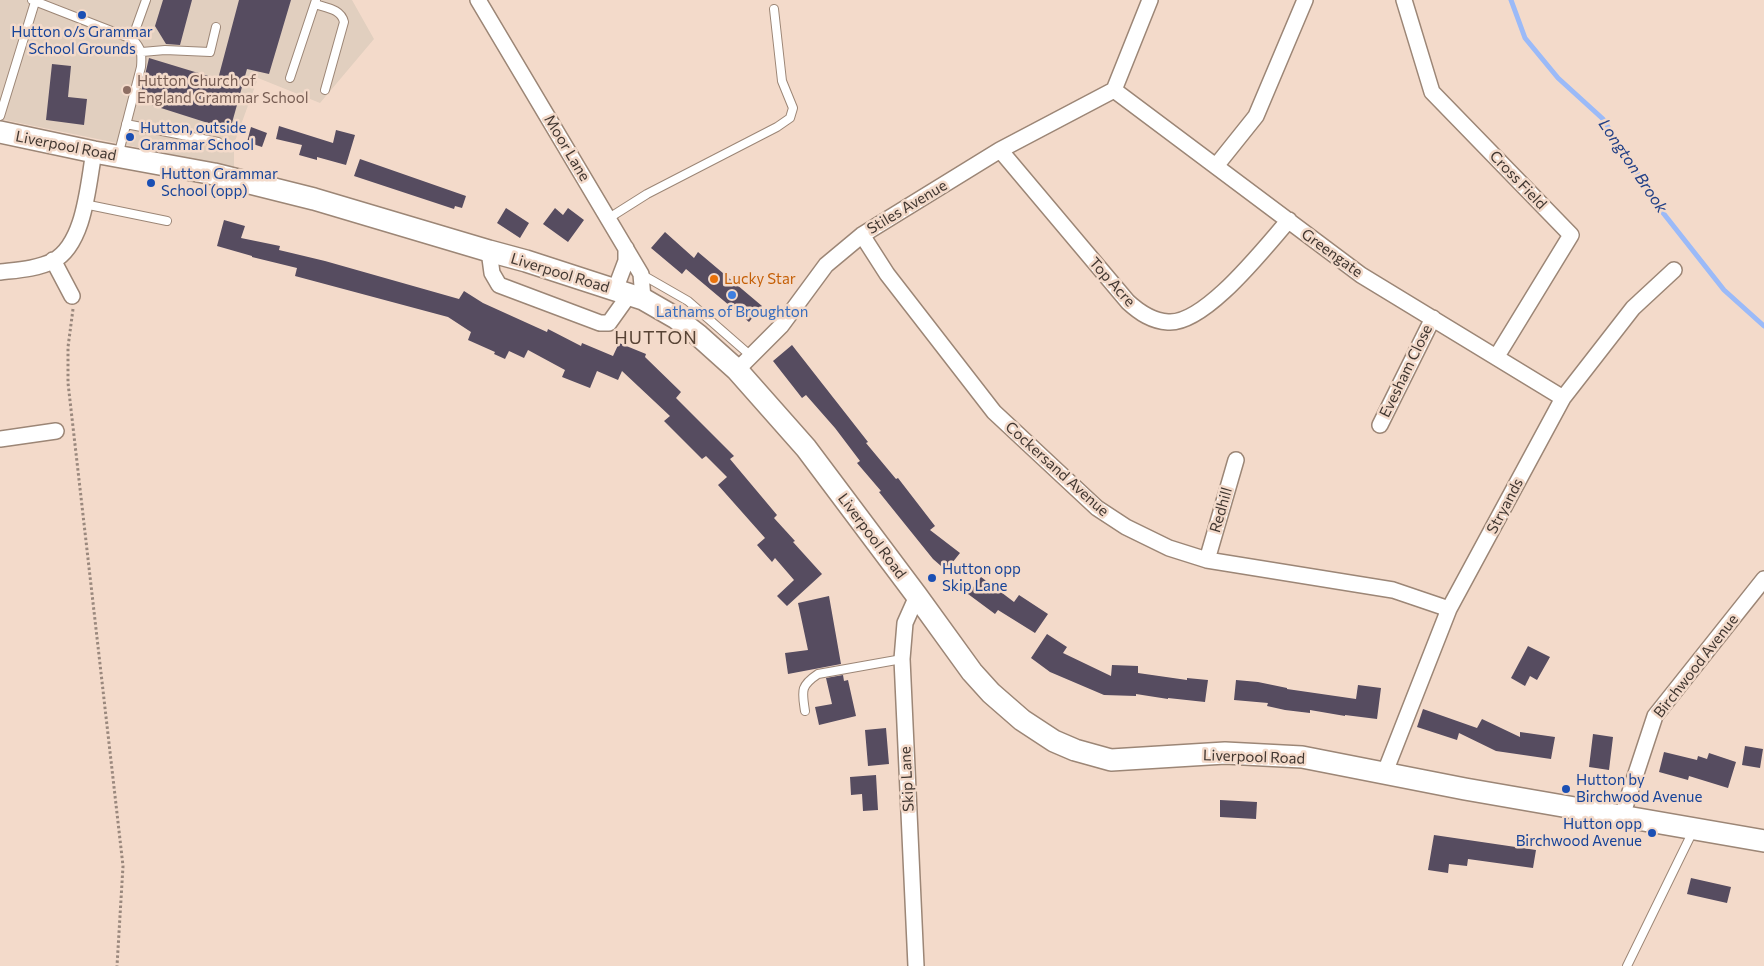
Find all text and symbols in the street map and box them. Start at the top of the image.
marker: Hutton o/s Grammar School Grounds [76,9,88,21]
place label: Hutton o/s Grammar School Grounds [11,23,153,58]
place label: Hutton Church of England Grammar School [137,72,309,107]
marker: Hutton Church of England Grammar School [121,84,133,96]
street label: Moor Lane [540,112,594,184]
water label: Longton Brook [1595,115,1671,217]
place label: Hutton, outside Grammar School [140,119,254,154]
street label: Liverpool Road [14,127,118,165]
marker: Hutton, outside Grammar School [124,131,136,143]
street label: Cross Field [1486,147,1550,213]
place label: Hutton Grammar School (opp) [161,165,278,200]
street label: Stiles Avenue [864,176,950,238]
marker: Hutton Grammar School (opp) [145,177,157,189]
street label: Greengate [1298,225,1366,281]
street label: Liverpool Road [508,249,612,297]
street label: Top Acre [1085,254,1139,310]
place label: Lucky Star [724,270,796,288]
marker: Lucky Star [708,273,720,285]
marker: Lathams of Broughton [726,289,738,301]
place label: Lathams of Broughton [656,303,808,321]
street label: Evesham Close [1376,322,1436,420]
district label: HUTTON [614,327,698,349]
street label: Cockersand Avenue [1002,418,1112,520]
street label: Stryands [1483,475,1527,537]
street label: Redhill [1206,485,1236,535]
street label: Liverpool Road [834,490,910,582]
place label: Hutton opp Skip Lane [942,560,1021,595]
marker: Hutton opp Skip Lane [926,572,938,584]
street label: Birchwood Avenue [1650,611,1742,721]
street label: Skip Lane [896,746,918,812]
street label: Liverpool Road [1203,746,1305,768]
place label: Hutton by Birchwood Avenue [1576,771,1702,806]
marker: Hutton by Birchwood Avenue [1560,783,1572,795]
place label: Hutton opp Birchwood Avenue [1516,815,1642,850]
marker: Hutton opp Birchwood Avenue [1646,827,1658,839]

